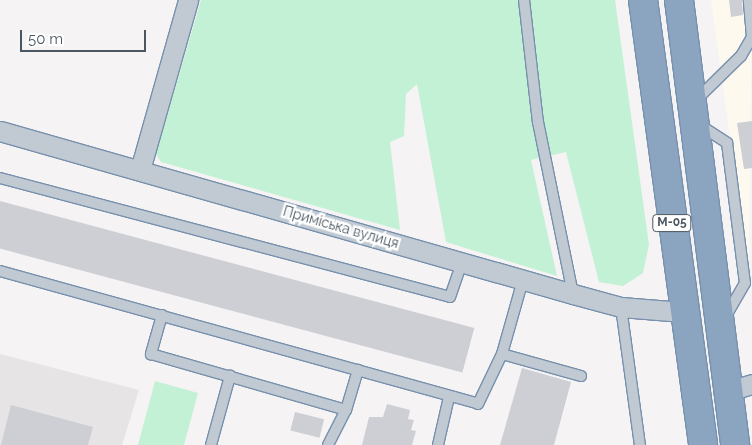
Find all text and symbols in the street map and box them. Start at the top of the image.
scale bar [22,20,149,52]
text: 50 m [28,30,63,48]
street label: Приміська вулиця [281,202,401,252]
road number: М-05 [652,214,692,232]

